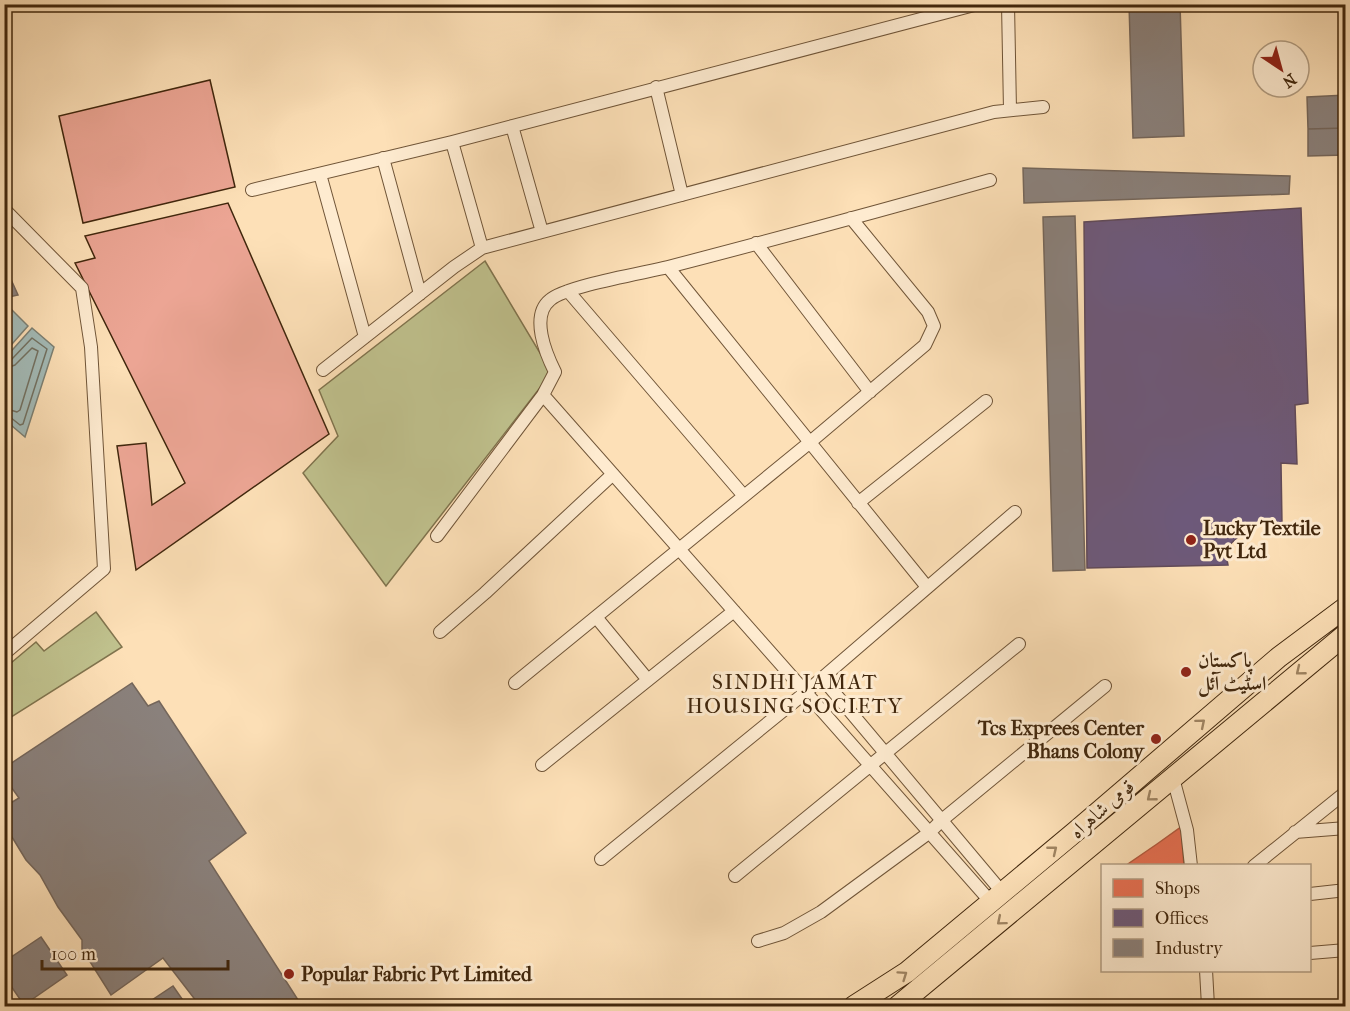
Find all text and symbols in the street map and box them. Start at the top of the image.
north arrow [1251,39,1311,99]
text: N [1278,69,1300,92]
place label: Lucky Textile Pvt Ltd [1203,517,1321,563]
marker: Lucky Textile Pvt Ltd [1184,533,1198,547]
place label: پاکستان اسٹیٹ آئل [1198,649,1266,697]
one-way arrow [1296,664,1307,675]
marker: پاکستان اسٹیٹ آئل [1179,665,1193,679]
district label: SINDHI JAMAT HOUSING SOCIETY [687,670,904,718]
place label: Tcs Exprees Center Bhans Colony [977,717,1145,763]
one-way arrow [1194,719,1205,730]
marker: Tcs Exprees Center Bhans Colony [1149,732,1163,746]
street label: قومی شاہراہ [1065,775,1140,844]
one-way arrow [1147,789,1158,800]
one-way arrow [1046,847,1057,858]
legend [1101,864,1311,972]
text: Shops [1155,878,1200,899]
text: Offices [1155,908,1209,929]
one-way arrow [997,914,1008,925]
scale bar [42,933,228,971]
text: Industry [1155,938,1224,959]
text: 100 m [51,944,96,965]
place label: Popular Fabric Pvt Limited [301,963,533,986]
marker: Popular Fabric Pvt Limited [282,967,296,981]
one-way arrow [896,971,907,982]

